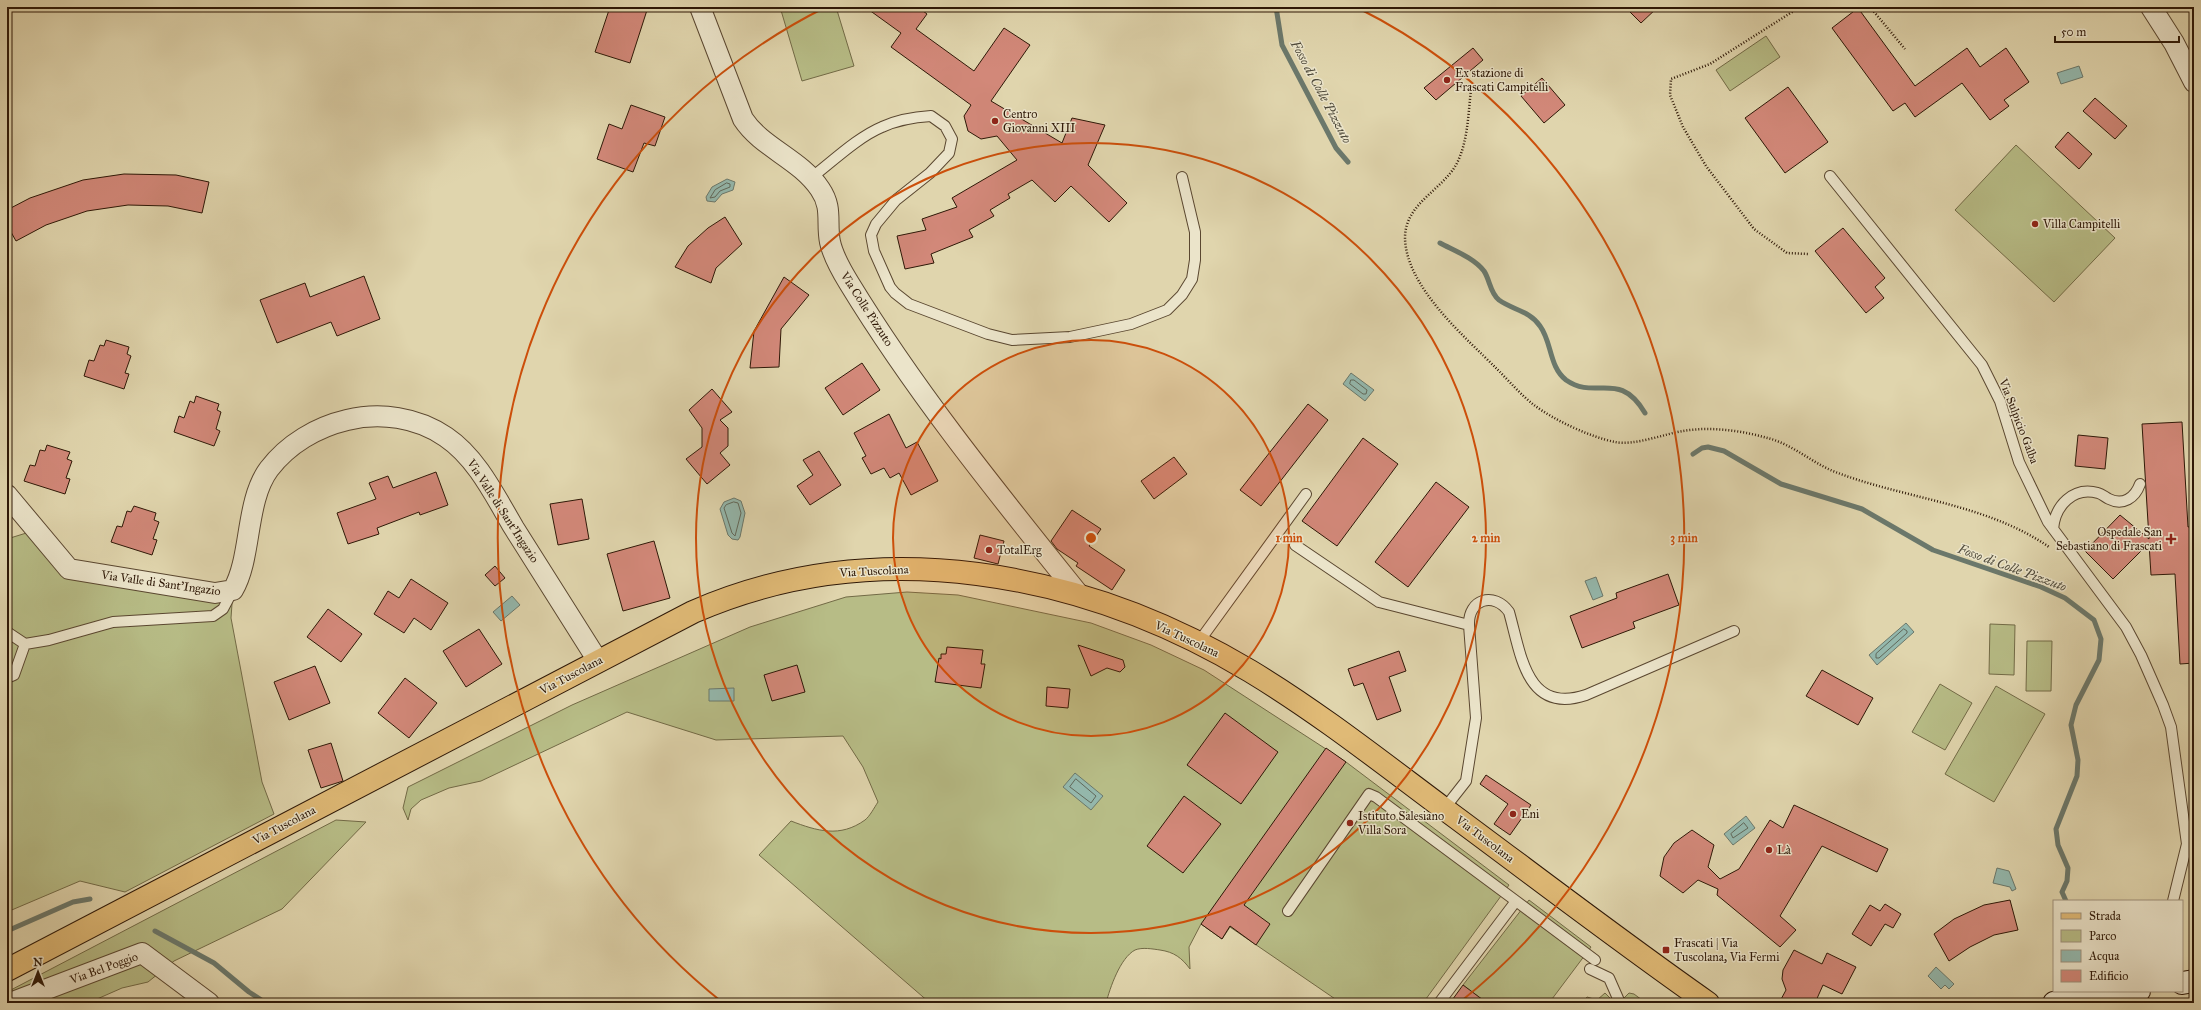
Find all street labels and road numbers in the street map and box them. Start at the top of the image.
street label: Via Colle Pizzuto [837,268,896,349]
street label: Via Sulpicio Galba [1996,376,2042,466]
street label: Via Valle di Sant'Ingazio [463,456,542,566]
street label: Via Tuscolana [838,562,910,580]
street label: Via Valle di Sant'Ingazio [99,568,222,599]
street label: Via Tuscolana [1152,618,1222,660]
street label: Via Tuscolana [536,652,606,698]
street label: Via Tuscolana [249,802,319,848]
street label: Via Tuscolana [1452,812,1518,866]
street label: Via Bel Poggio [67,949,140,988]

